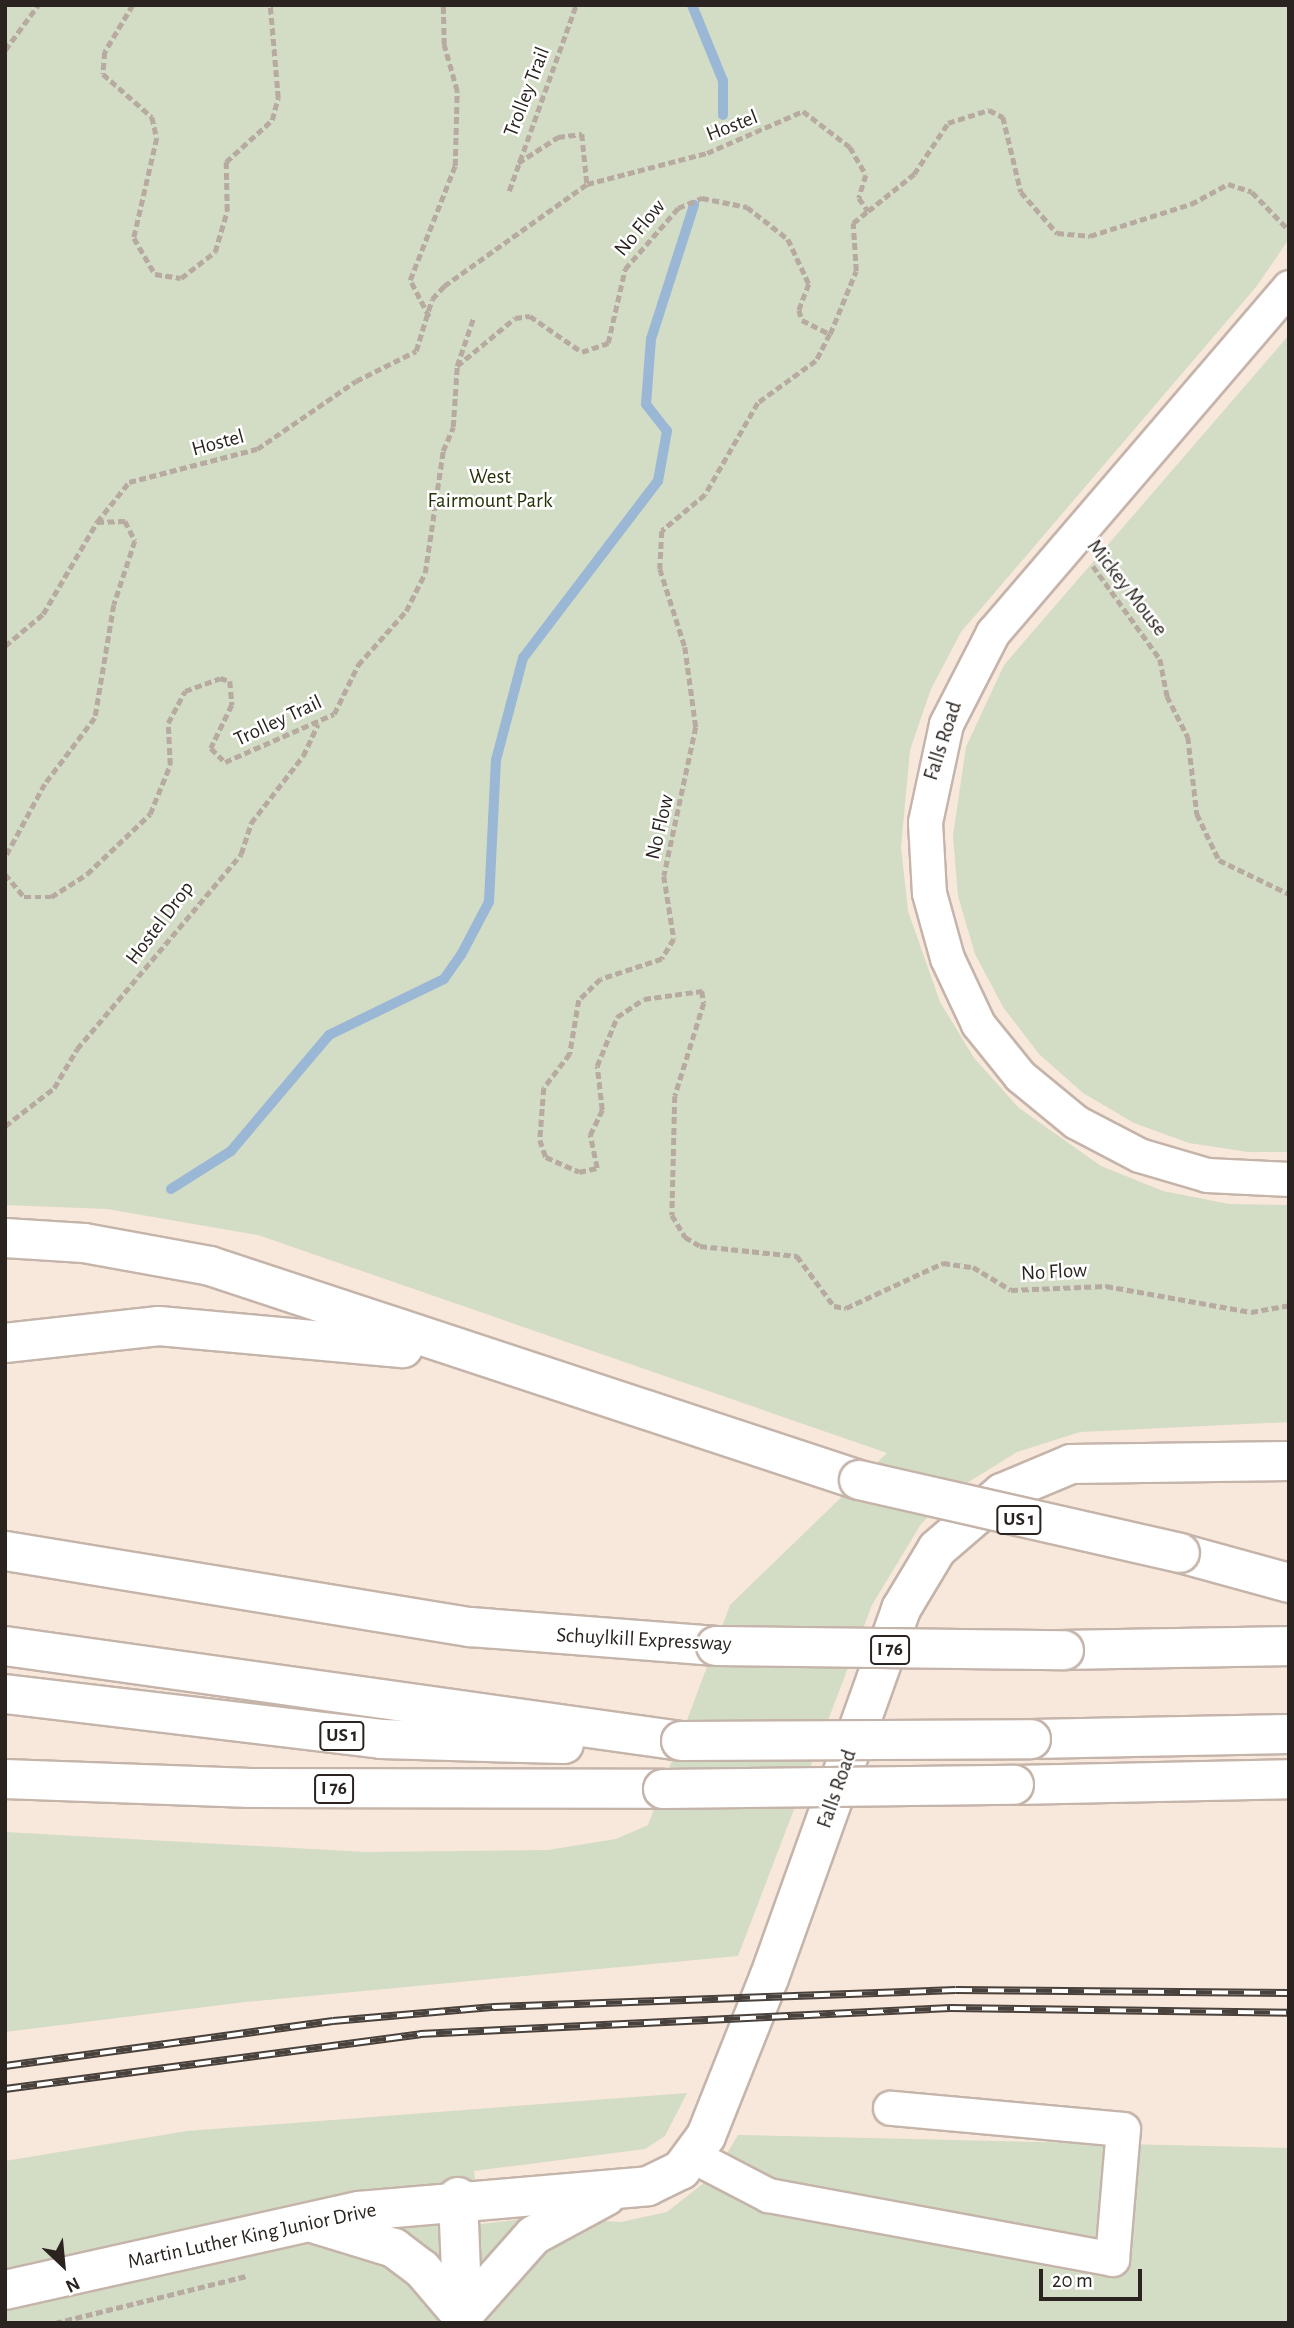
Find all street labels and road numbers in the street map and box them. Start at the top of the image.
street label: Trolley Trail [498,44,556,140]
street label: Hostel [703,105,761,147]
street label: No Flow [609,195,671,261]
street label: Hostel [189,424,247,462]
street label: Mickey Mouse [1081,535,1173,641]
street label: Trolley Trail [230,690,326,752]
street label: Falls Road [918,698,968,784]
street label: No Flow [640,792,680,862]
street label: Hostel Drop [120,876,200,970]
street label: No Flow [1020,1258,1088,1286]
road number: US 1 [996,1504,1042,1536]
street label: Schuylkill Expressway [556,1623,732,1657]
road number: I 76 [869,1634,911,1666]
road number: US 1 [319,1720,365,1752]
street label: Falls Road [812,1746,862,1832]
road number: I 76 [313,1774,355,1804]
street label: Martin Luther King Junior Drive [125,2197,379,2275]

